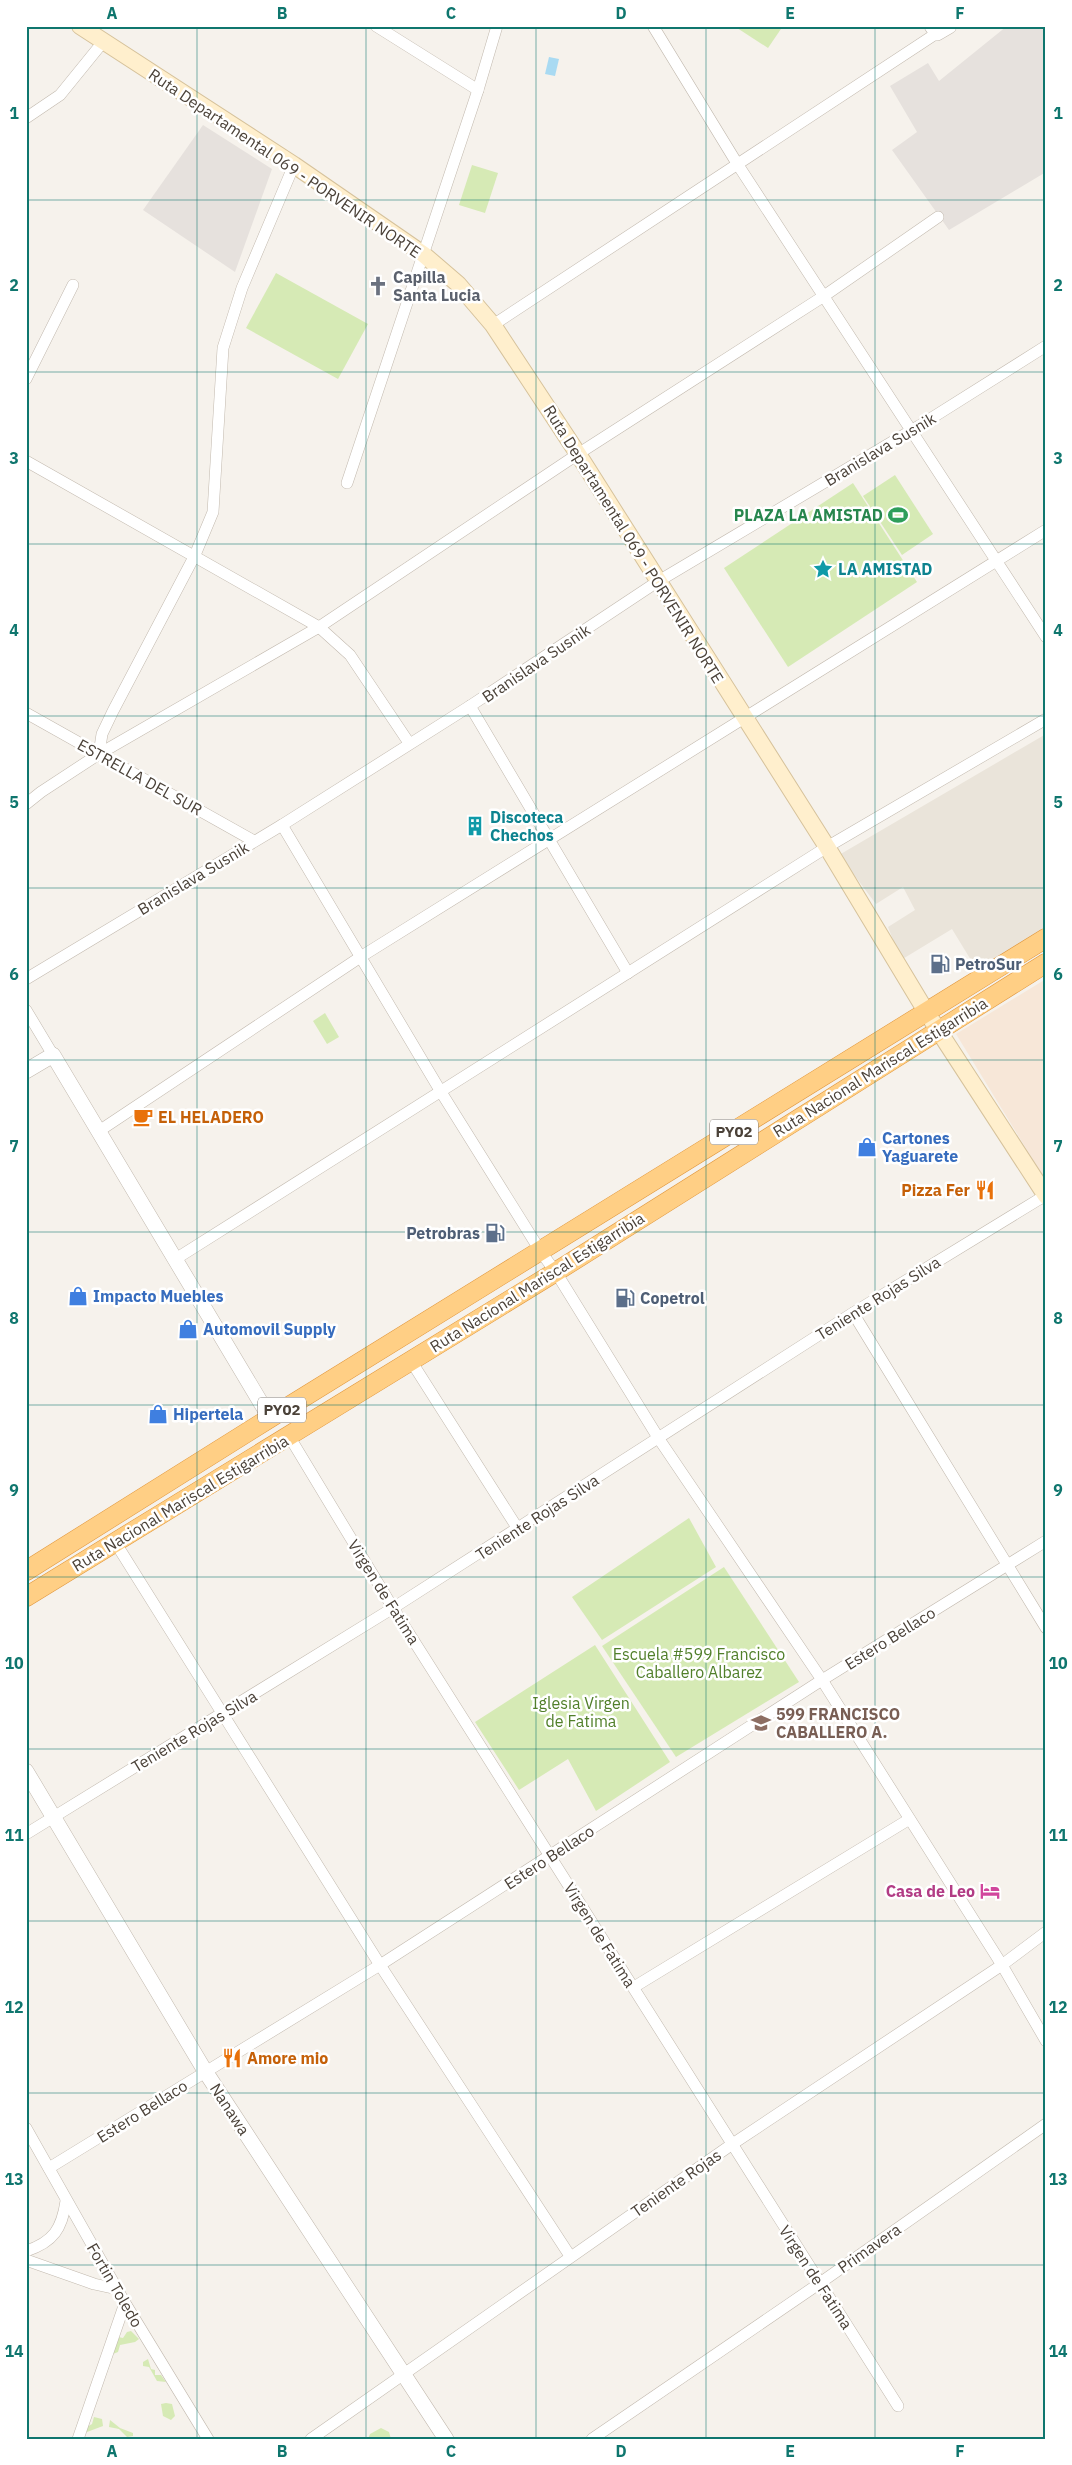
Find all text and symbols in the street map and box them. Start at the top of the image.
text: A [107,3,118,23]
text: B [277,3,288,23]
text: C [446,3,456,23]
text: D [615,3,627,23]
text: E [785,3,795,23]
text: F [955,3,965,23]
street label: Ruta Departamental 069 - PORVENIR NORTE [145,64,425,262]
text: 1 [9,103,19,123]
text: 1 [1053,103,1063,123]
place label: Capilla Santa Lucia [393,267,481,305]
text: 2 [9,275,19,295]
church icon: Capilla Santa Lucia [367,275,389,297]
text: 2 [1053,275,1063,295]
street label: Ruta Departamental 069 - PORVENIR NORTE [540,401,728,687]
street label: Branislava Susnik [821,408,940,490]
text: 3 [9,448,19,468]
text: 3 [1053,448,1063,468]
sports icon: PLAZA LA AMISTAD [887,504,909,526]
place label: PLAZA LA AMISTAD [734,505,883,525]
place icon: LA AMISTAD [812,558,834,580]
place label: LA AMISTAD [838,559,933,579]
street label: Branislava Susnik [478,619,594,707]
text: 4 [9,620,19,640]
text: 4 [1053,620,1063,640]
street label: ESTRELLA DEL SUR [74,734,206,820]
text: 5 [9,792,19,812]
text: 5 [1053,792,1063,812]
place label: Discoteca Chechos [490,807,563,845]
building icon: Discoteca Chechos [464,815,486,837]
street label: Branislava Susnik [134,837,253,919]
fuel station icon: PetroSur [929,953,951,975]
place label: PetroSur [955,954,1022,974]
text: 6 [9,964,19,984]
text: 6 [1053,964,1063,984]
street label: Ruta Nacional Mariscal Estigarribia [769,992,991,1141]
cafe icon: EL HELADERO [132,1106,154,1128]
place label: EL HELADERO [158,1107,264,1127]
road number: PY02 [710,1120,758,1144]
place label: Cartones Yaguarete [882,1128,958,1166]
text: 7 [9,1136,19,1156]
shop icon: Cartones Yaguarete [856,1136,878,1158]
text: 7 [1053,1136,1063,1156]
restaurant icon: Pizza Fer [974,1179,996,1201]
place label: Pizza Fer [901,1180,971,1200]
street label: Ruta Nacional Mariscal Estigarribia [426,1207,648,1356]
fuel station icon: Petrobras [484,1222,506,1244]
place label: Petrobras [406,1223,480,1243]
street label: Teniente Rojas Silva [812,1251,944,1344]
shop icon: Impacto Muebles [67,1285,89,1307]
place label: Impacto Muebles [93,1286,223,1306]
fuel station icon: Copetrol [614,1287,636,1309]
place label: Copetrol [640,1288,705,1308]
text: 8 [9,1308,19,1328]
text: 8 [1053,1308,1063,1328]
shop icon: Automovil Supply [177,1318,199,1340]
place label: Automovil Supply [203,1319,336,1339]
road number: PY02 [258,1398,306,1422]
shop icon: Hipertela [147,1403,169,1425]
place label: Hipertela [173,1404,243,1424]
street label: Ruta Nacional Mariscal Estigarribia [68,1430,292,1576]
street label: Teniente Rojas Silva [472,1469,603,1564]
text: 9 [9,1480,19,1500]
text: 9 [1053,1480,1063,1500]
street label: Virgen de Fatima [344,1536,425,1649]
street label: Estero Bellaco [841,1602,939,1674]
park label: Escuela #599 Francisco Caballero Albarez [613,1644,785,1682]
text: 10 [4,1653,24,1673]
text: 10 [1048,1653,1068,1673]
street label: Teniente Rojas Silva [128,1685,261,1776]
park label: Iglesia Virgen de Fatima [532,1693,630,1731]
place label: 599 FRANCISCO CABALLERO A. [776,1704,900,1742]
school or university icon: 599 FRANCISCO CABALLERO A. [750,1712,772,1734]
street label: Estero Bellaco [500,1820,598,1893]
text: 11 [4,1825,24,1845]
text: 11 [1048,1825,1068,1845]
street label: Virgen de Fatima [560,1879,641,1992]
hotel icon: Casa de Leo [979,1880,1001,1902]
place label: Casa de Leo [886,1881,975,1901]
text: 12 [4,1997,24,2017]
text: 12 [1048,1997,1068,2017]
restaurant icon: Amore mio [221,2047,243,2069]
place label: Amore mio [247,2048,328,2068]
street label: Estero Bellaco [93,2075,191,2147]
street label: Nanawa [206,2079,254,2139]
street label: Teniente Rojas [627,2145,725,2221]
text: 13 [4,2169,24,2189]
text: 13 [1048,2169,1068,2189]
street label: Primavera [833,2219,905,2277]
street label: Virgen de Fatima [775,2221,857,2333]
street label: Fortin Toledo [83,2239,147,2331]
text: 14 [4,2341,24,2361]
text: 14 [1048,2341,1068,2361]
text: A [107,2441,118,2461]
text: B [277,2441,288,2461]
text: C [446,2441,456,2461]
text: D [615,2441,627,2461]
text: E [785,2441,795,2461]
text: F [955,2441,965,2461]

